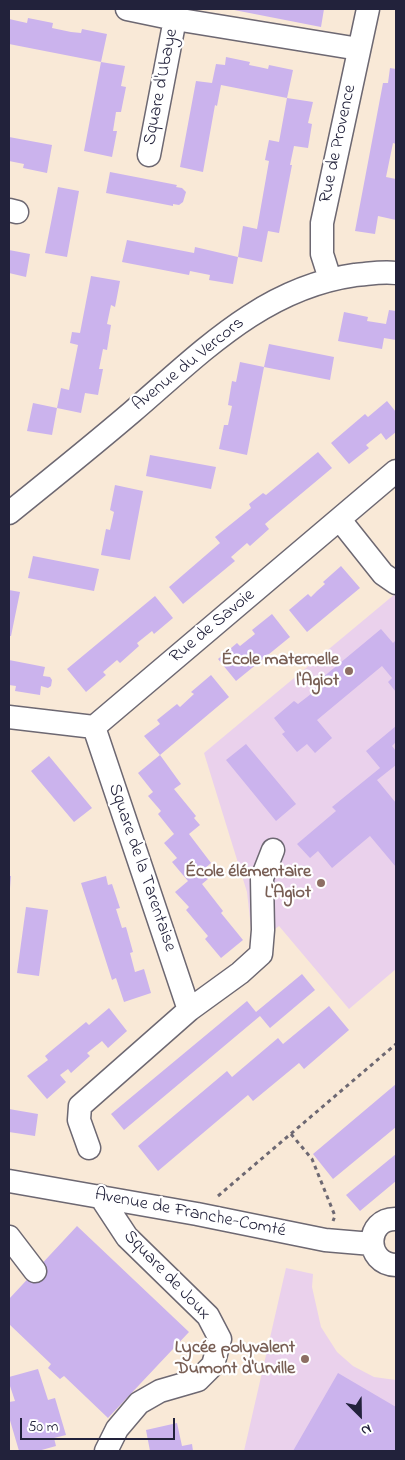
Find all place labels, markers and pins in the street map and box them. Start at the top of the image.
place label: École maternelle l'Agiot [221,650,339,692]
marker: École maternelle l'Agiot [343,665,355,677]
place label: École élémentaire L'Agiot [185,862,311,904]
marker: École élémentaire L'Agiot [315,877,327,889]
place label: Lycée polyvalent Dumont d'Urville [175,1338,295,1380]
marker: Lycée polyvalent Dumont d'Urville [299,1353,311,1365]

